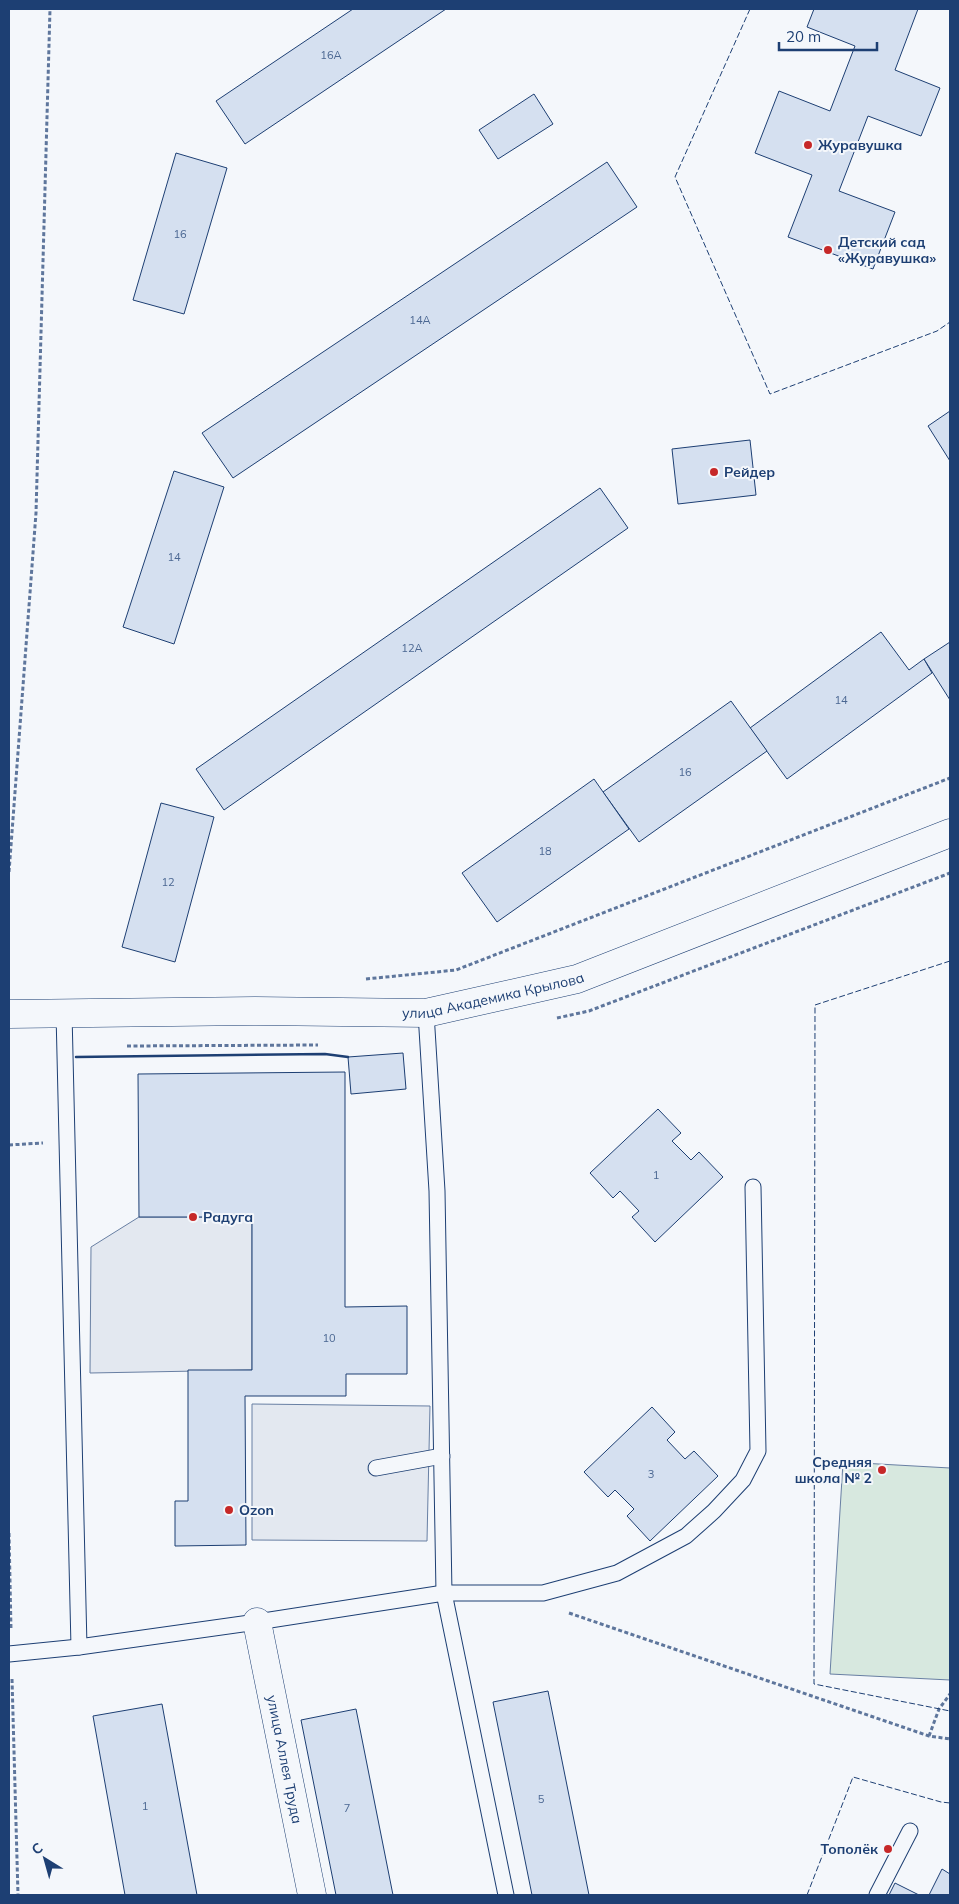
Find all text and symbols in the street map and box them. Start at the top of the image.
scale bar [779,20,876,52]
text: 20 m [786,27,821,46]
house number: 16А [320,48,342,62]
place label: Журавушка [818,136,902,154]
marker: Журавушка [802,139,814,151]
house number: 16 [173,227,187,241]
place label: Детский сад «Журавушка» [838,233,936,267]
marker: Детский сад «Журавушка» [822,244,834,256]
house number: 14А [409,313,431,327]
place label: Рейдер [724,463,775,481]
marker: Рейдер [708,466,720,478]
house number: 14 [167,550,181,564]
house number: 12А [401,641,423,655]
house number: 14 [834,693,848,707]
house number: 16 [678,765,692,779]
house number: 18 [538,844,552,858]
house number: 12 [161,875,175,889]
street label: улица Академика Крылова [402,968,587,1022]
house number: 1 [653,1168,659,1182]
place label: Радуга [203,1208,253,1226]
marker: Радуга [187,1211,199,1223]
house number: 10 [322,1331,336,1345]
place label: Средняя школа № 2 [795,1453,872,1487]
marker: Средняя школа № 2 [876,1464,888,1476]
house number: 3 [648,1467,654,1481]
place label: Ozon [239,1501,274,1519]
marker: Ozon [223,1504,235,1516]
street label: улица Аллея Труда [263,1693,306,1825]
house number: 5 [538,1792,545,1806]
house number: 1 [142,1799,148,1813]
house number: 7 [344,1801,350,1815]
north arrow [20,1834,70,1884]
text: С [28,1839,46,1859]
place label: Тополёк [821,1840,879,1858]
marker: Тополёк [882,1843,894,1855]

